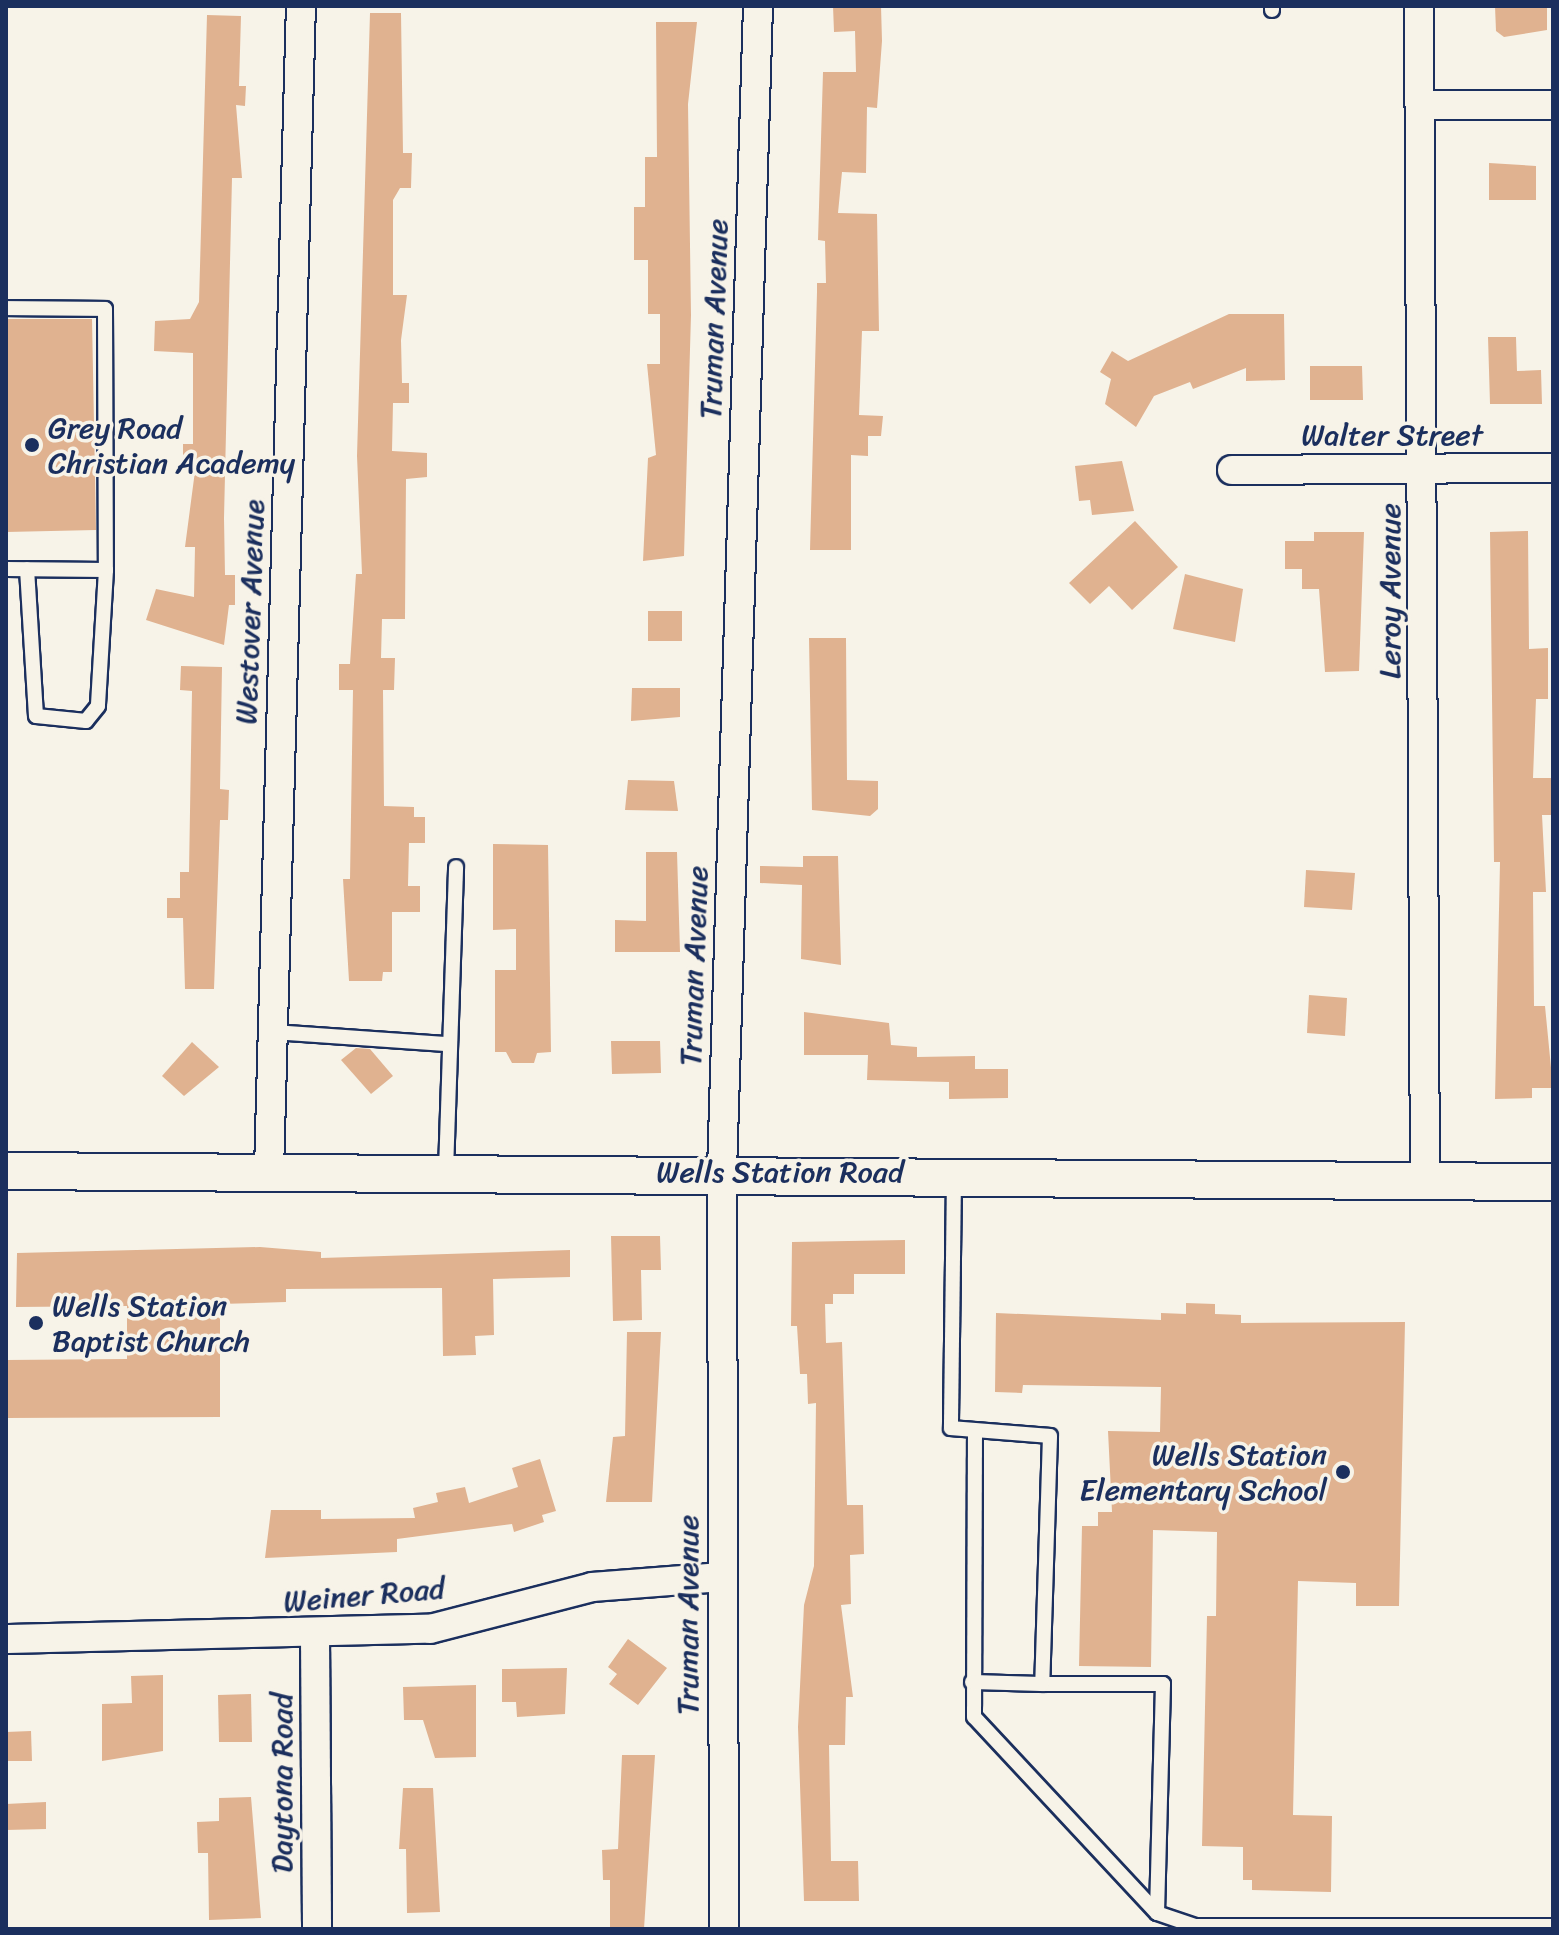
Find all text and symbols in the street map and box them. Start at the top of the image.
street label: Truman Avenue [693,218,735,420]
place label: Grey Road Christian Academy [48,410,295,480]
street label: Walter Street [1301,417,1483,453]
marker: Grey Road Christian Academy [23,436,41,454]
street label: Westover Avenue [228,499,272,725]
street label: Leroy Avenue [1372,503,1408,679]
street label: Truman Avenue [673,865,715,1067]
street label: Wells Station Road [656,1154,904,1190]
place label: Wells Station Baptist Church [52,1288,250,1358]
marker: Wells Station Baptist Church [27,1314,45,1332]
place label: Wells Station Elementary School [1079,1437,1327,1508]
marker: Wells Station Elementary School [1334,1463,1352,1481]
street label: Truman Avenue [670,1515,706,1715]
street label: Weiner Road [282,1570,446,1620]
street label: Daytona Road [264,1693,300,1873]

